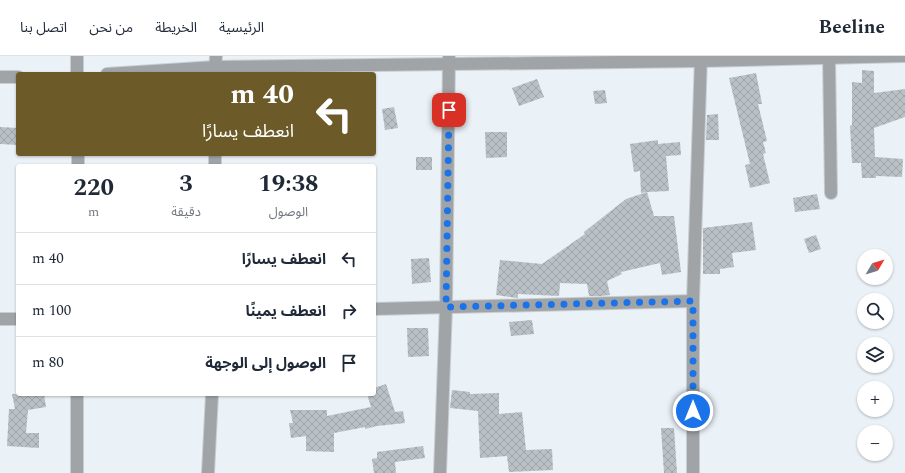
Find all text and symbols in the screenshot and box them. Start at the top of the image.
text: Beeline [819,13,885,42]
text: اتصل بنا [20,17,67,38]
text: من نحن [89,17,133,38]
text: الخريطة [155,17,197,38]
text: الرئيسية [219,17,264,38]
text: 40 m [230,73,294,116]
icon: left [308,88,360,140]
pin [432,93,466,127]
icon: arrive [438,99,460,121]
text: انعطف يسارًا [202,118,294,145]
text: 3 [179,166,193,202]
text: 19:38 [258,166,319,202]
text: 220 [73,170,114,206]
text: m [88,202,99,222]
text: دقيقة [171,202,201,222]
text: الوصول [269,202,308,222]
text: 40 m [32,247,64,270]
text: انعطف يسارًا [242,248,326,271]
icon: left [338,248,360,270]
north arrow [857,249,893,285]
map controls [857,249,893,461]
button: search [857,293,893,329]
text: 100 m [32,299,71,322]
text: انعطف يمينًا [246,300,326,323]
icon: right [338,300,360,322]
button: layers [857,337,893,373]
text: 80 m [32,351,64,374]
text: الوصول إلى الوجهة [205,352,326,375]
icon: arrive [338,352,360,374]
button: + [857,381,893,417]
position arrow [672,390,714,432]
button: − [857,425,893,461]

